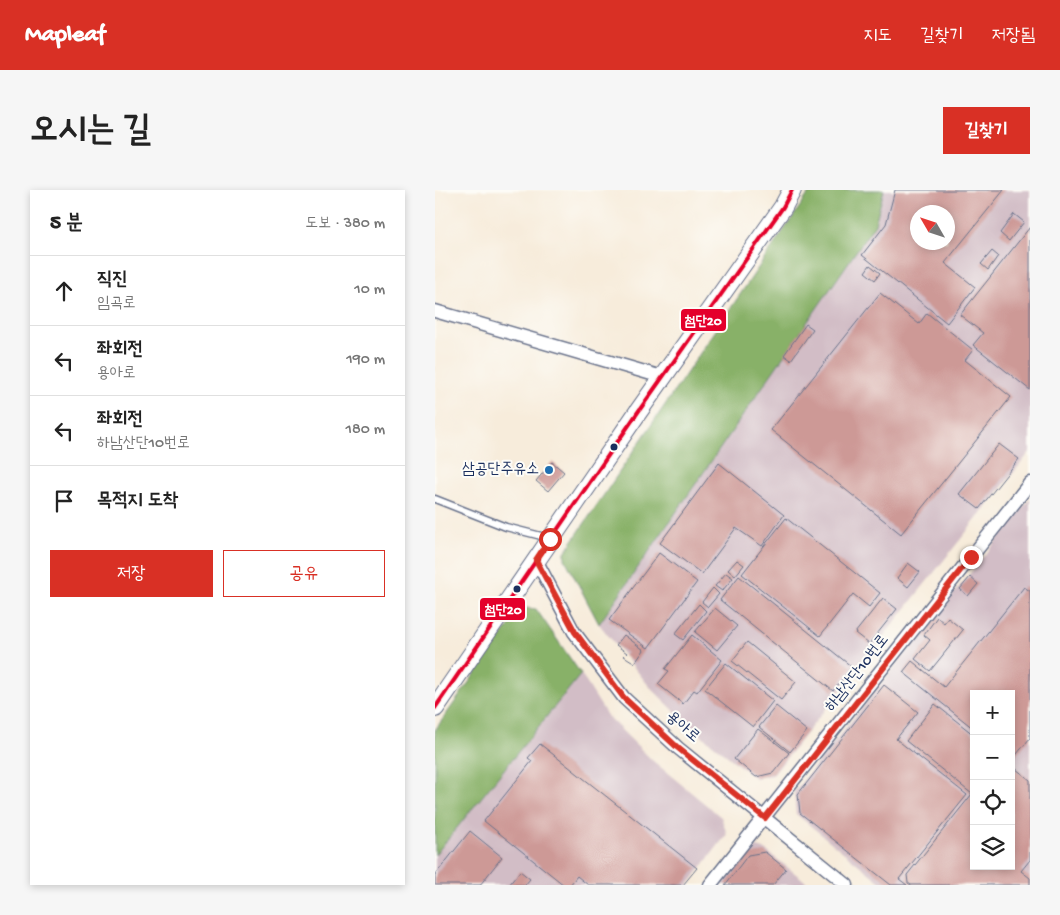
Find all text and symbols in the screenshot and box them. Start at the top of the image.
text: Mapleaf [25,21,105,50]
text: 지도 [863,26,892,47]
text: 길찾기 [920,26,964,47]
text: 저장됨 [992,26,1035,47]
button: 길찾기 [943,107,1030,154]
text: 오시는 길 [30,112,151,153]
north arrow [910,205,955,250]
text: 5 분 [50,212,83,237]
text: 도보 · 380 m [305,215,385,234]
text: 직진 [97,269,128,292]
icon: ahead [50,277,78,305]
text: 10 m [354,281,385,300]
text: 임곡로 [97,295,136,314]
line badge: 첨단20 [680,308,727,332]
text: 첨단20 [684,314,722,331]
text: 좌회전 [97,339,143,362]
icon: left [50,347,78,375]
text: 190 m [346,351,385,370]
text: 용아로 [97,365,136,384]
text: 좌회전 [97,409,143,432]
icon: left [50,417,78,445]
text: 180 m [346,421,385,440]
text: 하남산단10번로 [97,435,190,454]
unlabelled marker [609,442,619,452]
place label: 삼공단주유소 [462,461,539,480]
marker: 삼공단주유소 [543,464,555,476]
icon: arrive [50,487,78,515]
text: 목적지 도착 [97,490,178,513]
route start [539,528,562,551]
route end [960,546,983,569]
button: 저장 [50,550,213,597]
button: 공유 [223,550,385,597]
unlabelled marker [512,584,522,594]
line badge: 첨단20 [479,597,526,621]
text: 첨단20 [484,603,522,620]
street label: 하남산단10번로 [822,632,894,716]
map controls [970,690,1015,870]
button: + [970,690,1015,735]
street label: 용아로 [661,708,703,748]
button: − [970,735,1015,780]
button: locate [970,780,1015,825]
button: layers [970,825,1015,870]

